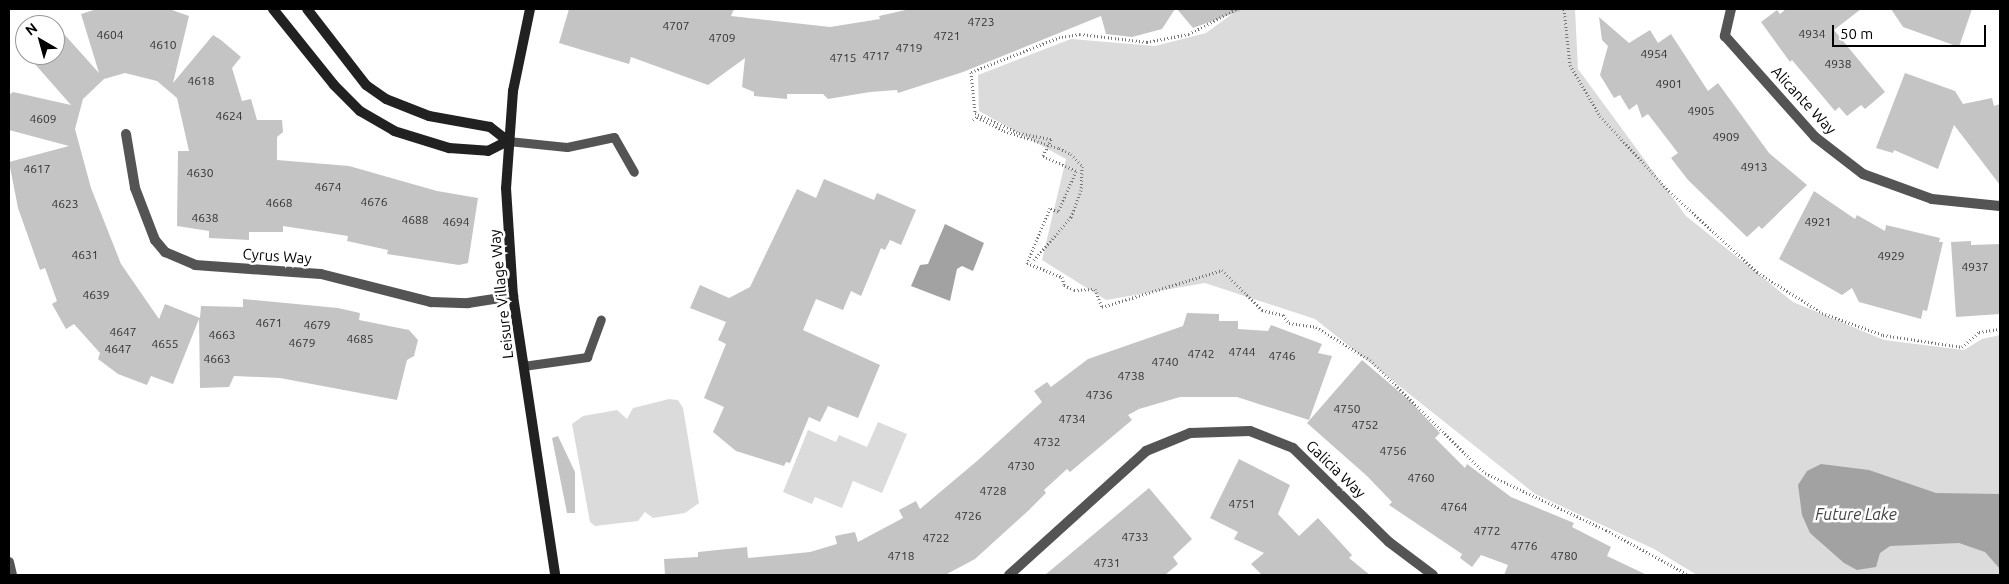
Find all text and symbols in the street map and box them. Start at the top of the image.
north arrow [15,15,65,65]
house number: 4723 [967,15,995,29]
scale bar [1834,15,1988,47]
text: N [22,19,40,38]
house number: 4707 [662,19,690,33]
text: 50 m [1840,25,1873,42]
house number: 4934 [1798,27,1826,41]
house number: 4604 [96,28,124,42]
house number: 4721 [933,29,961,43]
house number: 4709 [708,31,736,45]
house number: 4610 [149,38,177,52]
house number: 4719 [895,41,923,55]
house number: 4954 [1640,47,1668,61]
house number: 4717 [862,49,890,63]
house number: 4715 [829,51,857,65]
house number: 4938 [1824,57,1852,71]
street label: Alicante Way [1768,62,1840,138]
house number: 4618 [187,74,215,88]
house number: 4901 [1655,77,1683,91]
house number: 4905 [1687,104,1715,118]
house number: 4624 [215,109,243,123]
house number: 4609 [29,112,57,126]
house number: 4909 [1712,130,1740,144]
house number: 4913 [1740,160,1768,174]
house number: 4617 [23,162,51,176]
house number: 4630 [186,166,214,180]
house number: 4674 [314,180,342,194]
house number: 4676 [360,195,388,209]
house number: 4668 [265,196,293,210]
house number: 4623 [51,197,79,211]
house number: 4638 [191,211,219,225]
house number: 4688 [401,213,429,227]
house number: 4694 [442,215,470,229]
house number: 4921 [1804,215,1832,229]
street label: Leisure Village Way [485,228,517,360]
street label: Cyrus Way [242,245,312,267]
house number: 4631 [71,248,99,262]
house number: 4929 [1877,249,1905,263]
house number: 4937 [1961,260,1989,274]
house number: 4639 [82,288,110,302]
house number: 4671 [255,316,283,330]
house number: 4679 [303,318,331,332]
house number: 4647 [109,325,137,339]
house number: 4663 [208,328,236,342]
house number: 4685 [346,332,374,346]
house number: 4679 [288,336,316,350]
house number: 4655 [151,337,179,351]
house number: 4647 [104,342,132,356]
house number: 4744 [1228,345,1256,359]
house number: 4742 [1187,347,1215,361]
house number: 4746 [1268,349,1296,363]
house number: 4663 [203,352,231,366]
house number: 4740 [1151,355,1179,369]
house number: 4738 [1117,369,1145,383]
house number: 4736 [1085,388,1113,402]
house number: 4750 [1333,402,1361,416]
house number: 4734 [1058,412,1086,426]
house number: 4752 [1351,418,1379,432]
house number: 4732 [1033,435,1061,449]
street label: Galicia Way [1303,436,1369,502]
house number: 4756 [1379,444,1407,458]
house number: 4730 [1007,459,1035,473]
house number: 4760 [1407,471,1435,485]
house number: 4728 [979,484,1007,498]
house number: 4751 [1228,497,1256,511]
house number: 4764 [1440,500,1468,514]
water label: Future Lake [1815,504,1897,524]
house number: 4726 [954,509,982,523]
house number: 4772 [1473,524,1501,538]
house number: 4733 [1121,530,1149,544]
house number: 4722 [922,531,950,545]
house number: 4776 [1510,539,1538,553]
house number: 4718 [887,549,915,563]
house number: 4780 [1550,549,1578,563]
house number: 4731 [1093,556,1121,570]

